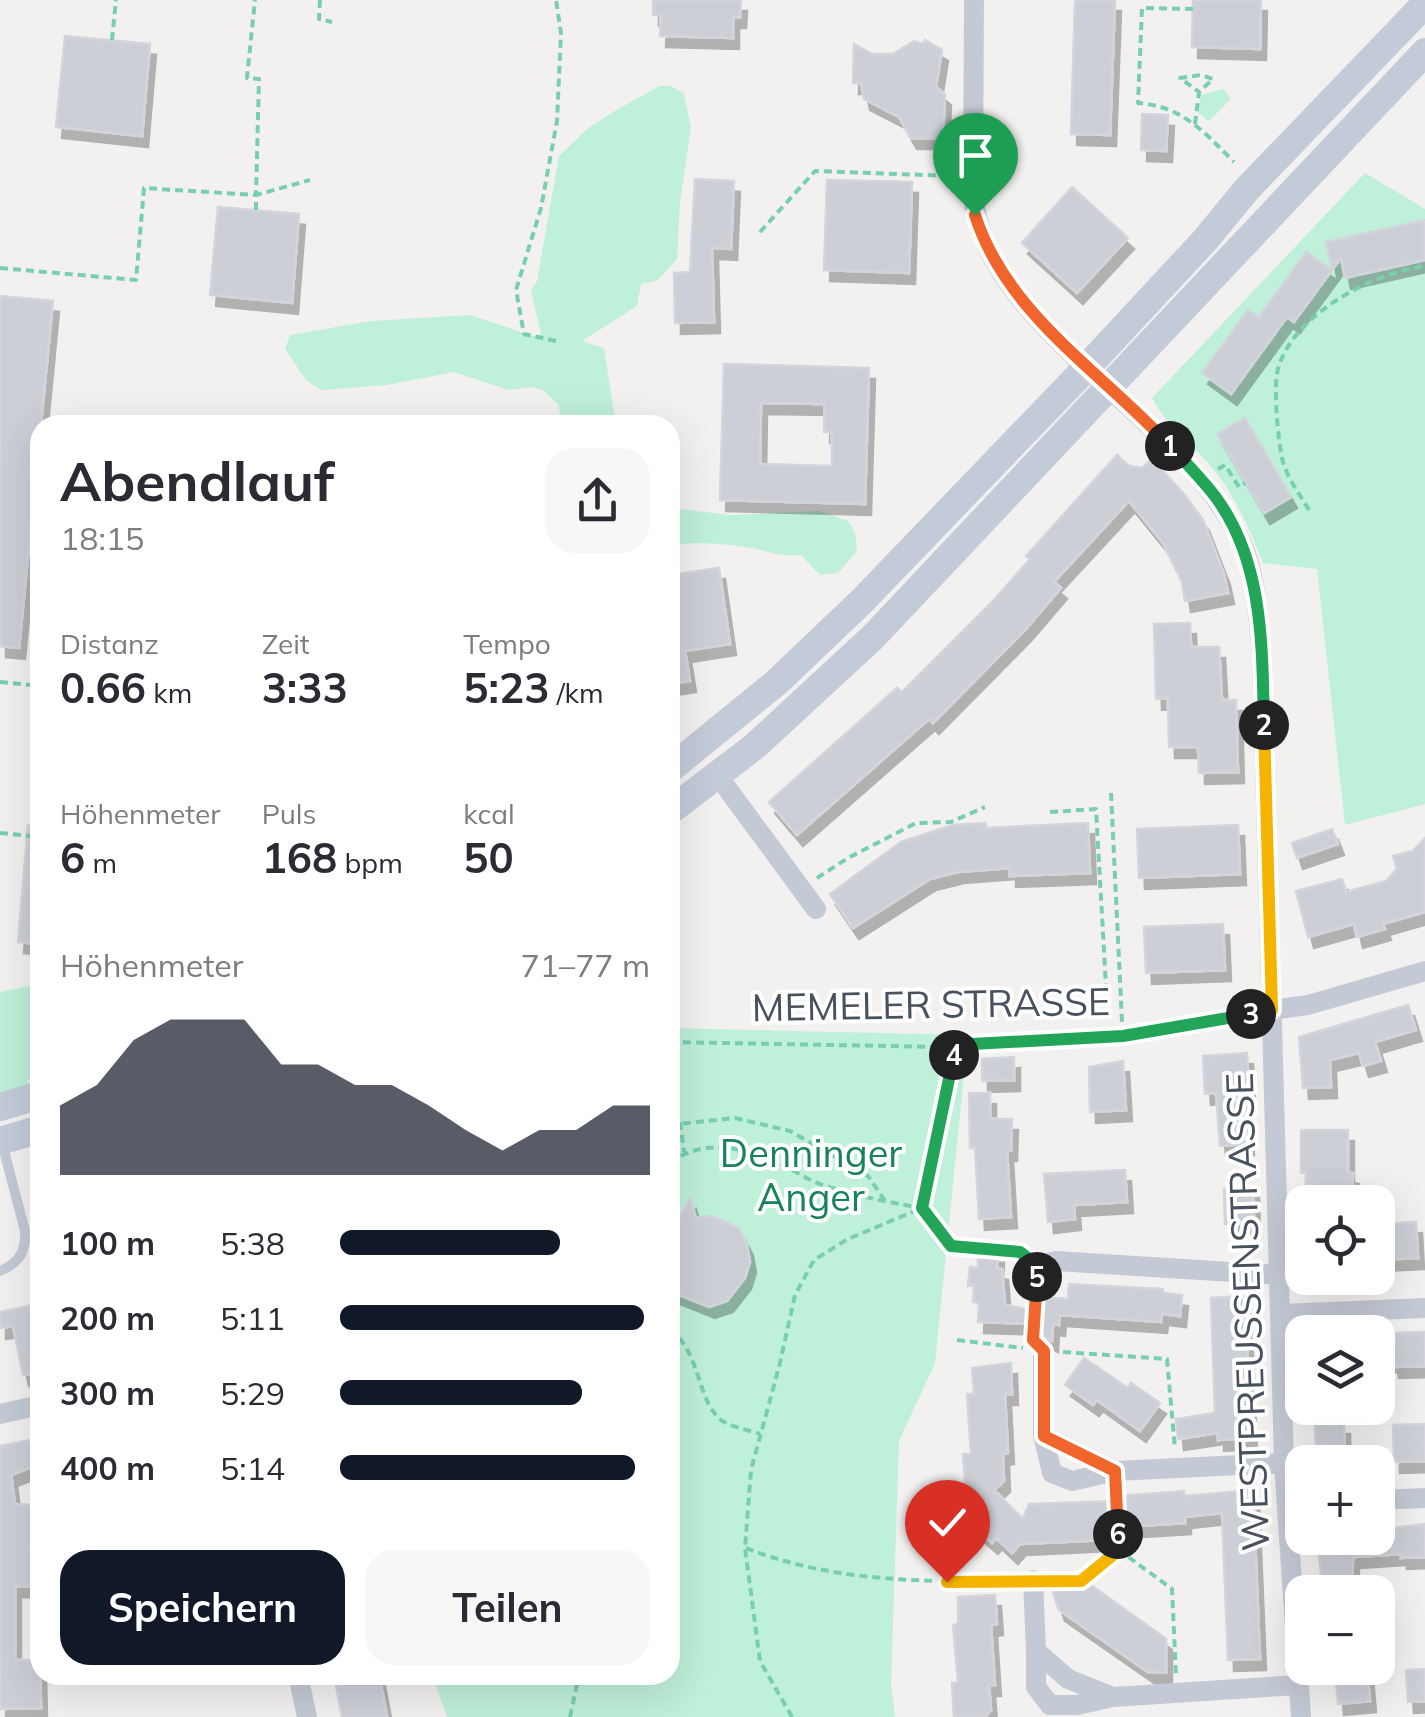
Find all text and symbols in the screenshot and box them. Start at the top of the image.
pin [933,113,1018,216]
icon: arrive [948,128,1003,183]
pin: 1 [1145,421,1195,471]
text: 1 [1162,428,1178,463]
text: Abendlauf [60,446,334,515]
button: share [545,448,650,553]
text: 18:15 [60,518,144,558]
text: Distanz [60,626,159,661]
text: Zeit [262,626,310,661]
text: Tempo [463,626,551,661]
text: 0.66 [60,661,146,714]
text: 3:33 [262,661,348,714]
text: 5:23 [463,661,549,714]
text: km [146,675,192,710]
text: /km [549,675,604,710]
pin: 2 [1239,700,1289,750]
text: 2 [1256,707,1272,742]
text: Höhenmeter [60,796,220,831]
text: Puls [262,796,316,831]
text: kcal [463,796,515,831]
text: 6 [60,831,85,884]
text: 168 [262,831,337,884]
text: 50 [463,831,514,884]
text: m [85,845,117,880]
text: bpm [337,845,403,880]
text: Höhenmeter [60,945,243,985]
text: 71–77 m [521,945,650,985]
street label: MEMELER STRASSE [751,977,1111,1031]
pin: 3 [1226,989,1276,1039]
text: 3 [1243,996,1259,1031]
pin: 4 [929,1030,979,1080]
text: 4 [946,1037,962,1072]
street label: WESTPREUSSENSTRASSE [1215,1072,1279,1552]
park label: Denninger Anger [720,1129,902,1221]
map controls [1285,1185,1395,1685]
button: locate [1285,1185,1395,1295]
text: 100 m [60,1223,155,1263]
text: 5:38 [220,1223,285,1263]
pin: 5 [1012,1252,1062,1302]
text: 5 [1029,1259,1045,1294]
text: 200 m [60,1298,155,1338]
text: 5:11 [220,1298,285,1338]
button: layers [1285,1315,1395,1425]
text: 300 m [60,1373,155,1413]
text: 5:29 [220,1373,285,1413]
button: + [1285,1445,1395,1555]
text: 400 m [60,1448,155,1488]
text: 5:14 [220,1448,285,1488]
pin [905,1480,990,1583]
icon: check [920,1495,975,1550]
pin: 6 [1093,1509,1143,1559]
text: 6 [1110,1516,1126,1551]
button: Speichern [60,1550,345,1665]
button: Teilen [365,1550,650,1665]
button: − [1285,1575,1395,1685]

